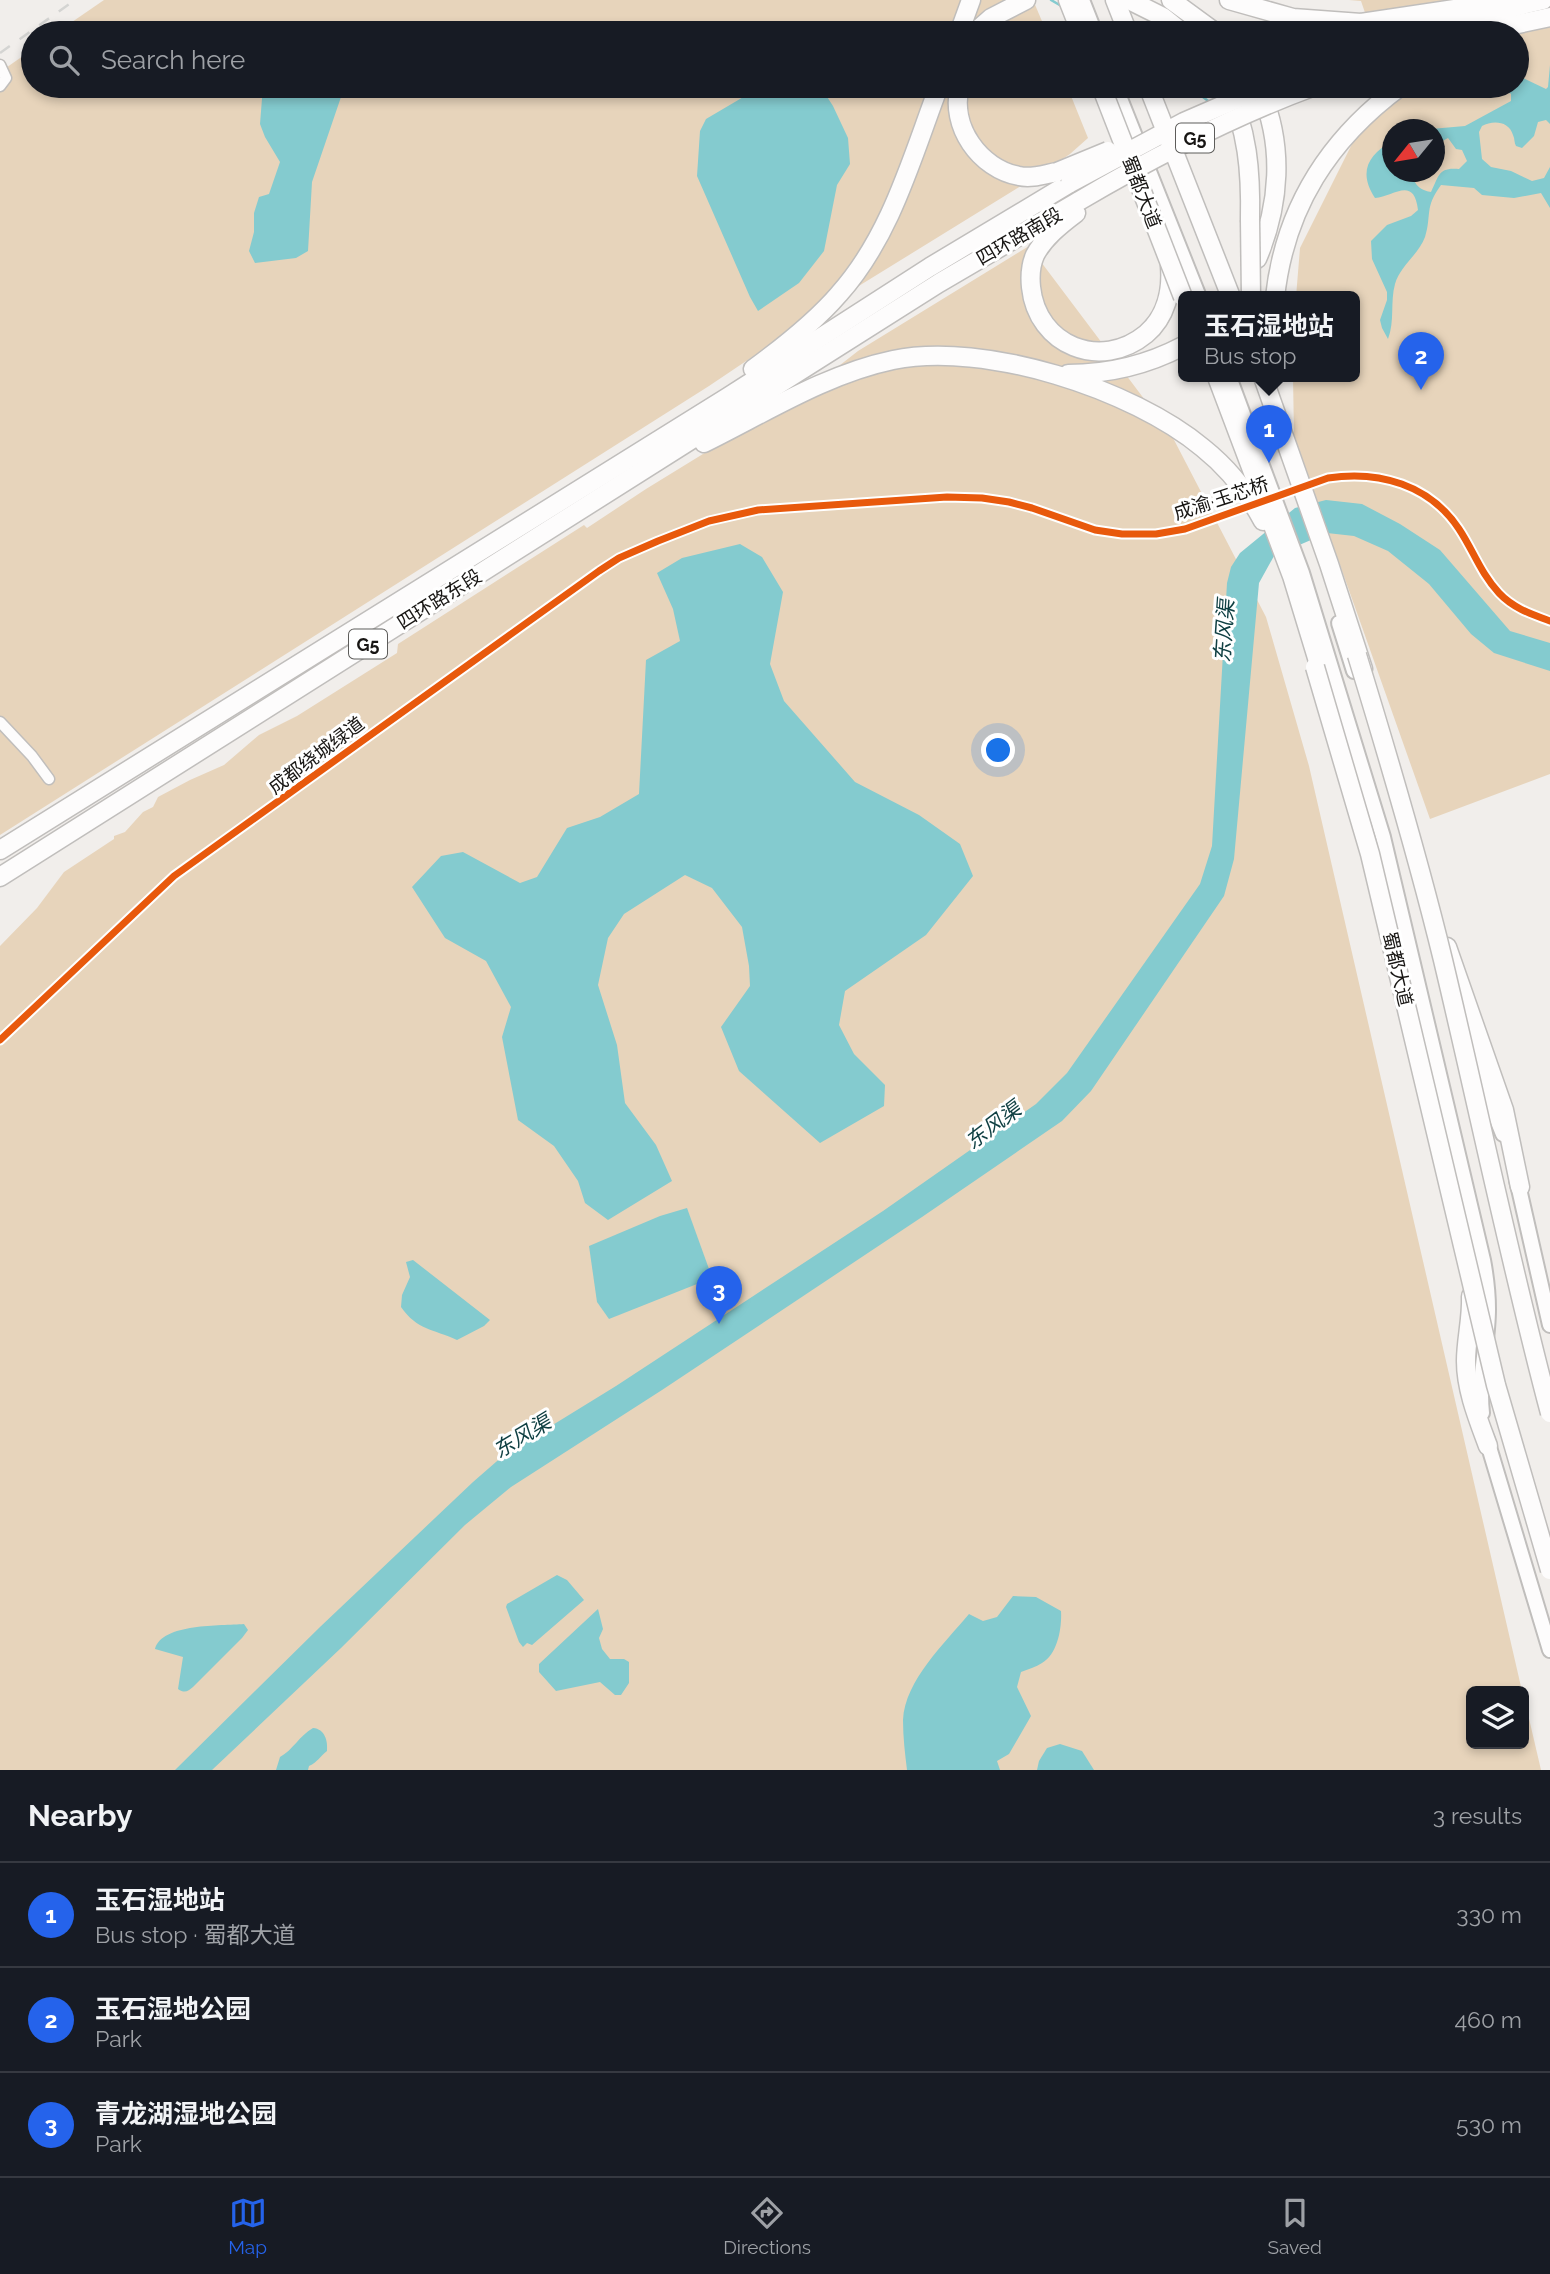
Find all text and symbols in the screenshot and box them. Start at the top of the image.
search box [21,21,1529,98]
icon: search [45,41,83,79]
text: Search here [101,45,245,75]
north arrow [1382,119,1445,182]
road number: G5 [1176,124,1214,153]
street label: 蜀都大道 [1118,153,1166,231]
street label: 四环路南段 [972,203,1066,269]
popup [1178,291,1360,382]
text: 玉石湿地站 [1204,311,1334,341]
pin: 2 [1398,332,1444,390]
text: Bus stop [1204,342,1296,369]
pin: 1 [1246,405,1292,463]
street label: 成渝·玉芯桥 [1171,472,1271,524]
street label: 四环路东段 [393,564,485,634]
water label: 东风渠 [1209,596,1239,663]
road number: G5 [349,630,387,658]
street label: 成都绕城绿道 [264,712,368,798]
your location [981,733,1015,767]
street label: 蜀都大道 [1379,929,1417,1009]
water label: 东风渠 [960,1094,1028,1154]
pin: 3 [696,1266,742,1324]
water label: 东风渠 [489,1408,558,1463]
map controls [1466,1686,1529,1749]
button: layers [1466,1686,1529,1749]
text: Nearby [28,1798,132,1833]
text: 3 results [1433,1802,1522,1829]
text: 玉石湿地站 [95,1885,225,1915]
text: 1 [45,1901,57,1928]
text: 330 m [1456,1901,1522,1928]
text: Bus stop · 蜀都大道 [95,1921,296,1948]
text: 玉石湿地公园 [95,1994,251,2024]
text: 2 [45,2006,57,2033]
text: 460 m [1454,2006,1522,2033]
text: Park [95,2025,142,2052]
text: 青龙湖湿地公园 [95,2099,277,2129]
text: 3 [45,2111,57,2138]
text: 530 m [1456,2111,1522,2138]
text: Park [95,2130,142,2157]
tab: Map [228,2194,267,2258]
tab: Directions [723,2194,811,2258]
tab: Saved [1267,2194,1322,2258]

